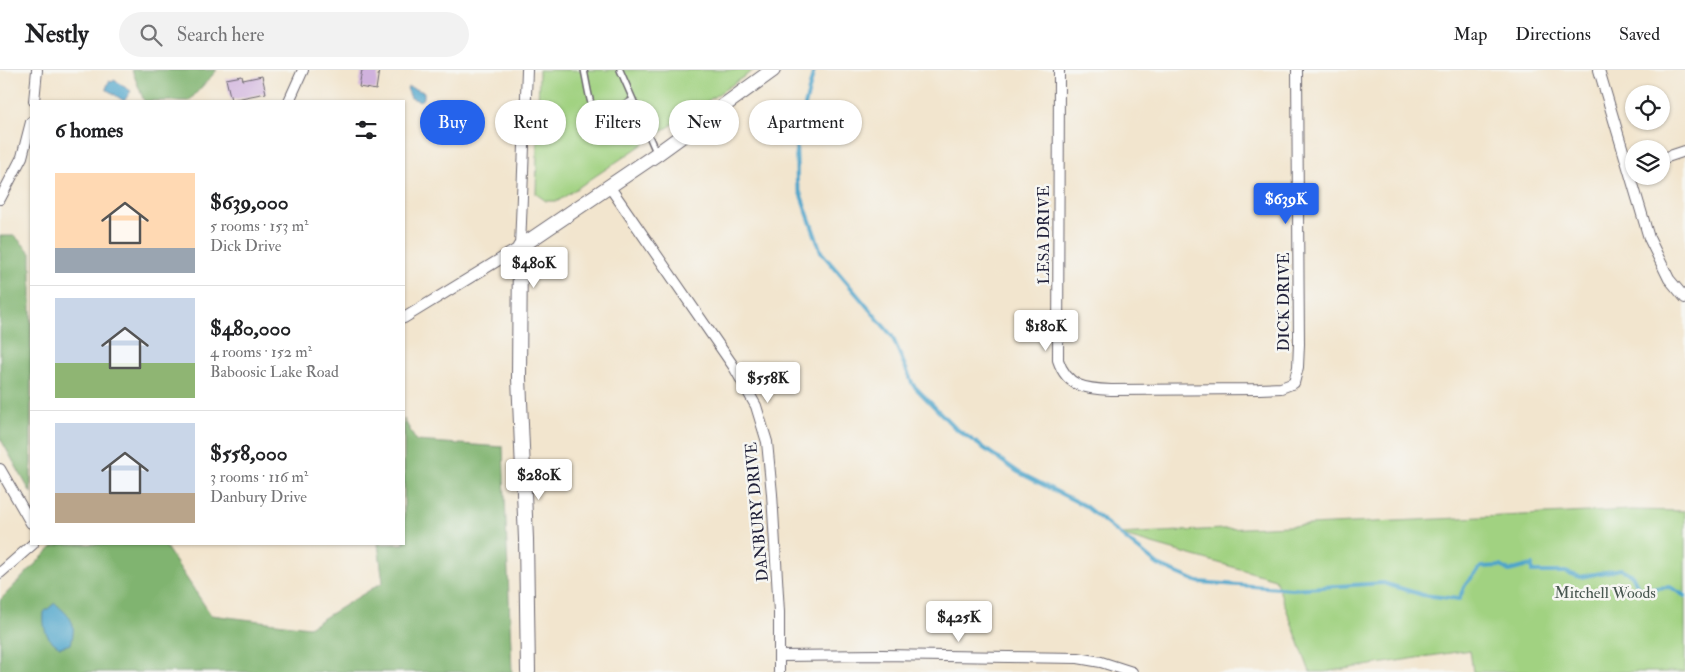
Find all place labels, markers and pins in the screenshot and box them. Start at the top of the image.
pin: $639K [1251,182,1321,225]
pin: $480K [499,246,569,289]
pin: $180K [1011,310,1081,352]
pin: $558K [733,362,803,404]
pin: $280K [504,458,574,501]
pin: $425K [924,600,994,643]

